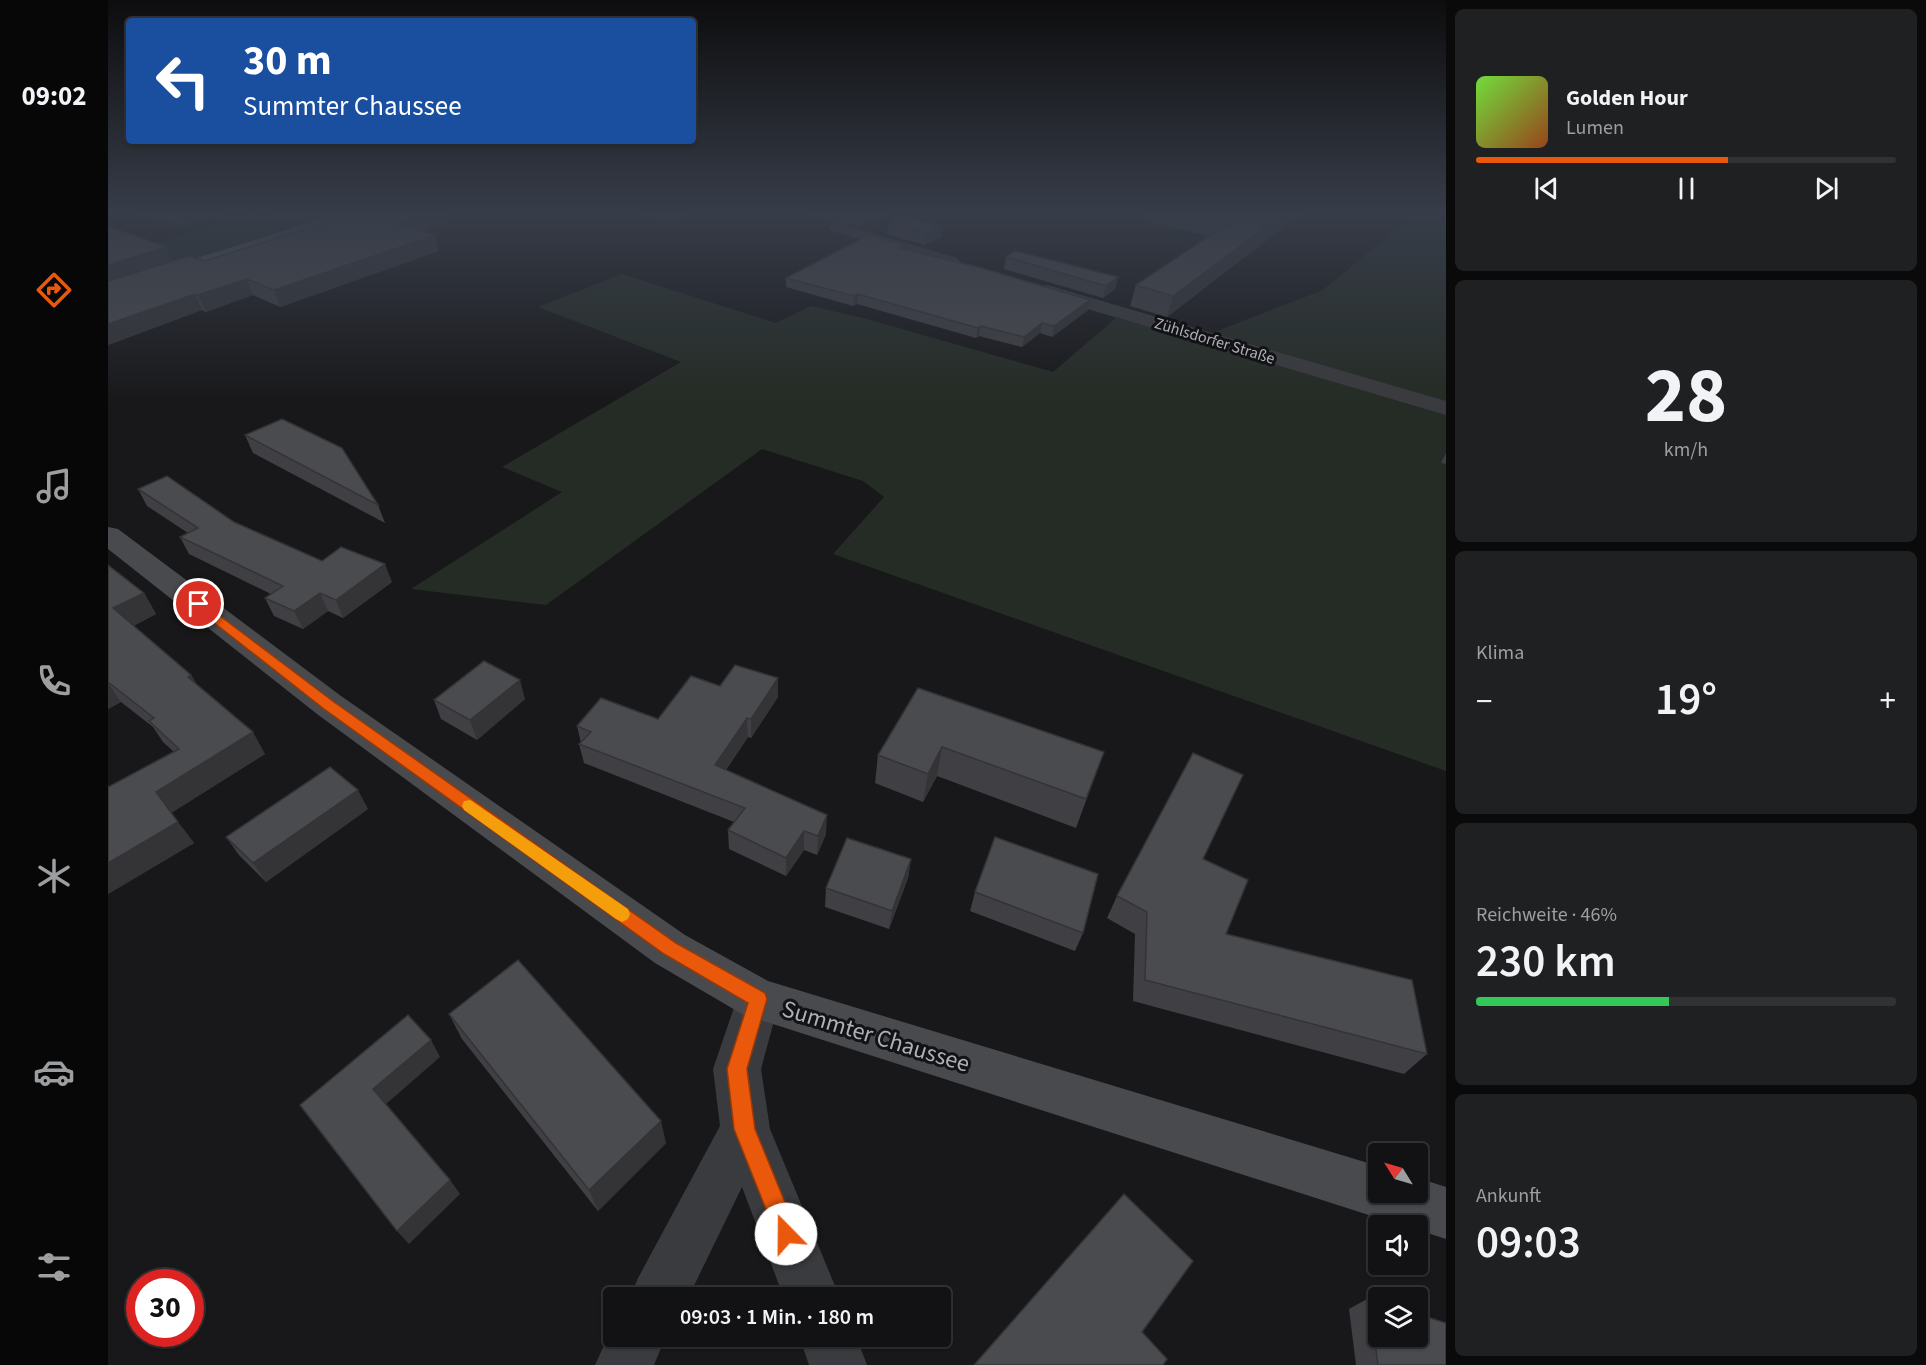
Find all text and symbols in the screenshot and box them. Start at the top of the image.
text: 30 m [243,31,332,91]
icon: left [144,42,222,120]
text: 09:02 [21,77,87,116]
text: Golden Hour [1566,82,1688,114]
text: Summter Chaussee [243,87,462,126]
text: Lumen [1566,114,1624,142]
icon: previous [1530,172,1563,205]
icon: pause [1670,172,1703,205]
icon: next [1810,172,1843,205]
icon: directions [33,269,75,311]
street label: Zühlsdorfer Straße [1152,312,1278,370]
text: 28 [1645,341,1727,452]
text: km/h [1664,436,1708,464]
icon: music [33,465,75,507]
pin [173,578,224,629]
icon: arrive [182,587,215,620]
text: Klima [1476,639,1524,667]
icon: phone [33,660,75,702]
text: 19° [1655,668,1717,732]
text: − [1476,678,1492,725]
text: + [1880,678,1896,725]
icon: climate [33,855,75,897]
text: Reichweite · 46% [1476,901,1617,929]
text: 230 km [1476,930,1616,994]
street label: Summter Chaussee [778,991,974,1082]
icon: car [33,1051,75,1093]
north arrow [1368,1143,1428,1203]
map controls [1368,1143,1428,1347]
text: Ankunft [1476,1182,1541,1210]
position arrow [754,1202,818,1266]
text: 09:03 [1476,1211,1581,1275]
button: sound [1368,1215,1428,1275]
icon: filters [33,1246,75,1288]
speed limit sign: 30 [126,1269,204,1347]
button: layers [1368,1287,1428,1347]
text: 09:03 · 1 Min. · 180 m [680,1301,874,1333]

